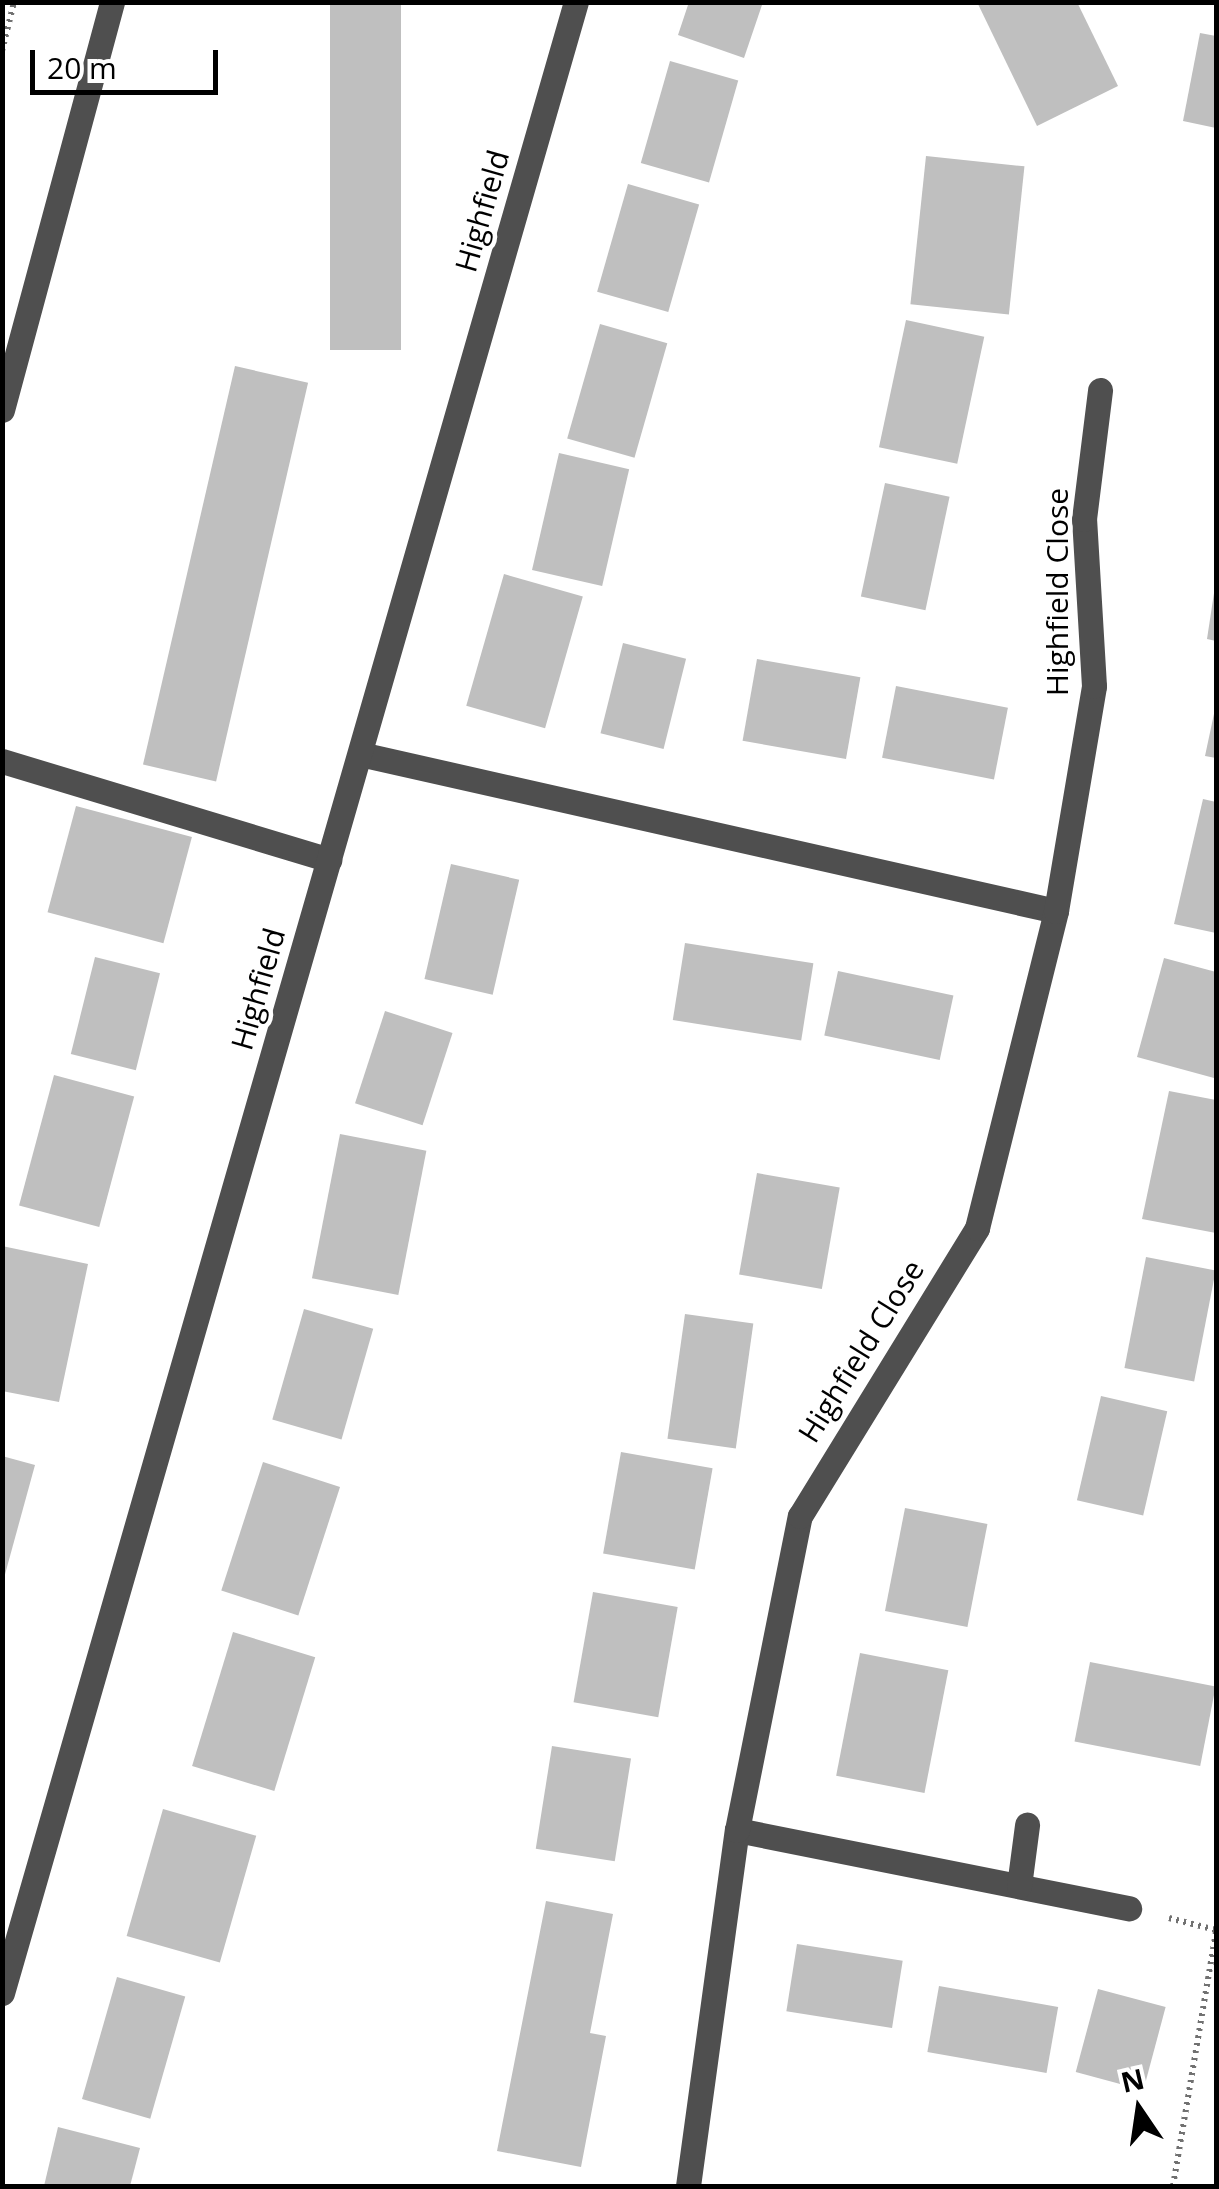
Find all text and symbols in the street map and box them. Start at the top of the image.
scale bar [35,30,222,92]
text: 20 m [47,47,117,88]
street label: Highfield [447,146,517,276]
street label: Highfield Close [1039,488,1075,696]
street label: Highfield [223,924,293,1054]
street label: Highfield Close [791,1253,931,1449]
north arrow [1089,2059,1189,2159]
text: N [1117,2059,1148,2101]

